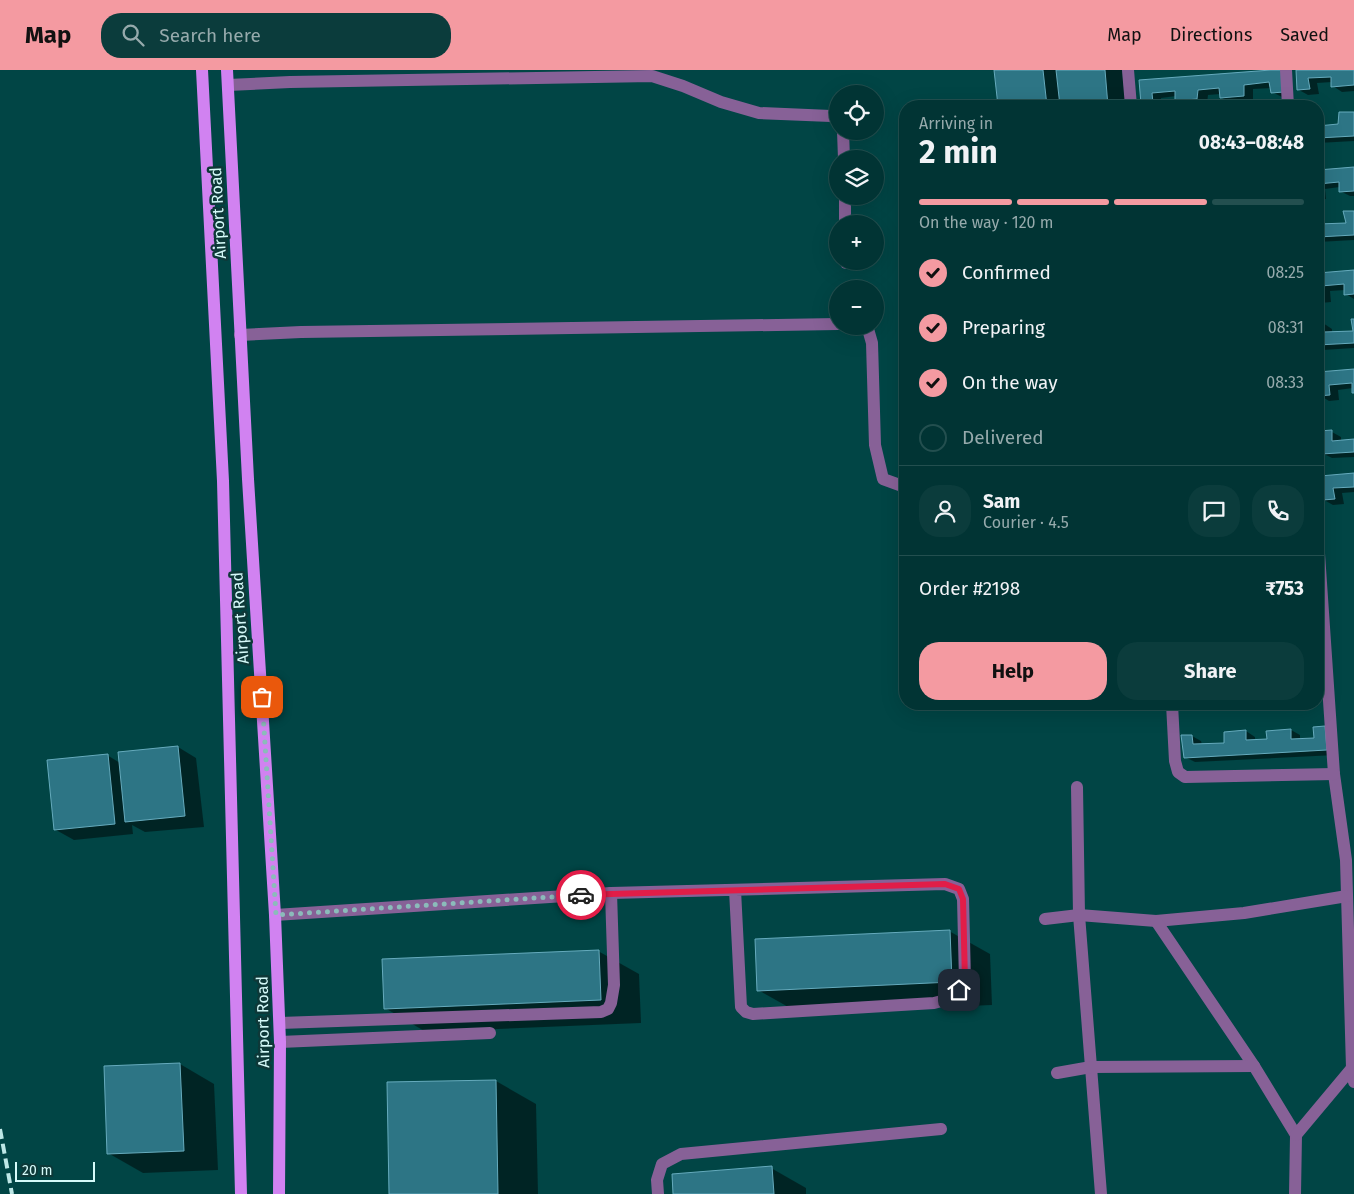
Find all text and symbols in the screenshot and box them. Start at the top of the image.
search box [101,13,451,58]
text: Map [25,21,71,49]
icon: search [119,21,147,49]
text: Search here [159,24,261,47]
text: Map [1107,24,1142,46]
text: Directions [1170,24,1252,46]
text: Saved [1280,24,1329,46]
map controls [829,85,884,335]
button: locate [829,85,884,140]
text: Arriving in [919,114,993,133]
text: 08:43–08:48 [1199,131,1304,154]
text: 2 min [919,133,998,171]
button: layers [829,150,884,205]
street label: Airport Road [206,167,230,259]
text: On the way · 120 m [919,213,1053,232]
button: + [829,215,884,270]
icon: check [919,259,947,287]
text: Confirmed [962,261,1051,284]
text: 08:25 [1266,263,1304,282]
button: − [829,280,884,335]
icon: check [919,314,947,342]
text: Preparing [962,316,1045,339]
text: 08:31 [1268,318,1304,337]
icon: check [919,369,947,397]
text: On the way [962,371,1058,394]
text: 08:33 [1266,373,1304,392]
text: Delivered [962,426,1044,449]
button: person [919,485,971,537]
button: chat [1188,485,1240,537]
button: phone [1252,485,1304,537]
text: Sam [983,490,1020,513]
text: Courier · 4.5 [983,513,1069,532]
street label: Airport Road [227,572,253,664]
text: Order #2198 [919,577,1020,600]
text: ₹753 [1265,577,1304,600]
button: Help [919,642,1107,700]
button: Share [1117,642,1304,700]
pin [241,676,283,718]
icon: bag [248,683,276,711]
courier [556,870,606,920]
icon: car [567,881,595,909]
pin [938,969,980,1011]
street label: Airport Road [253,976,273,1068]
icon: home [945,976,973,1004]
scale bar [15,1159,95,1182]
text: 20 m [22,1162,52,1179]

